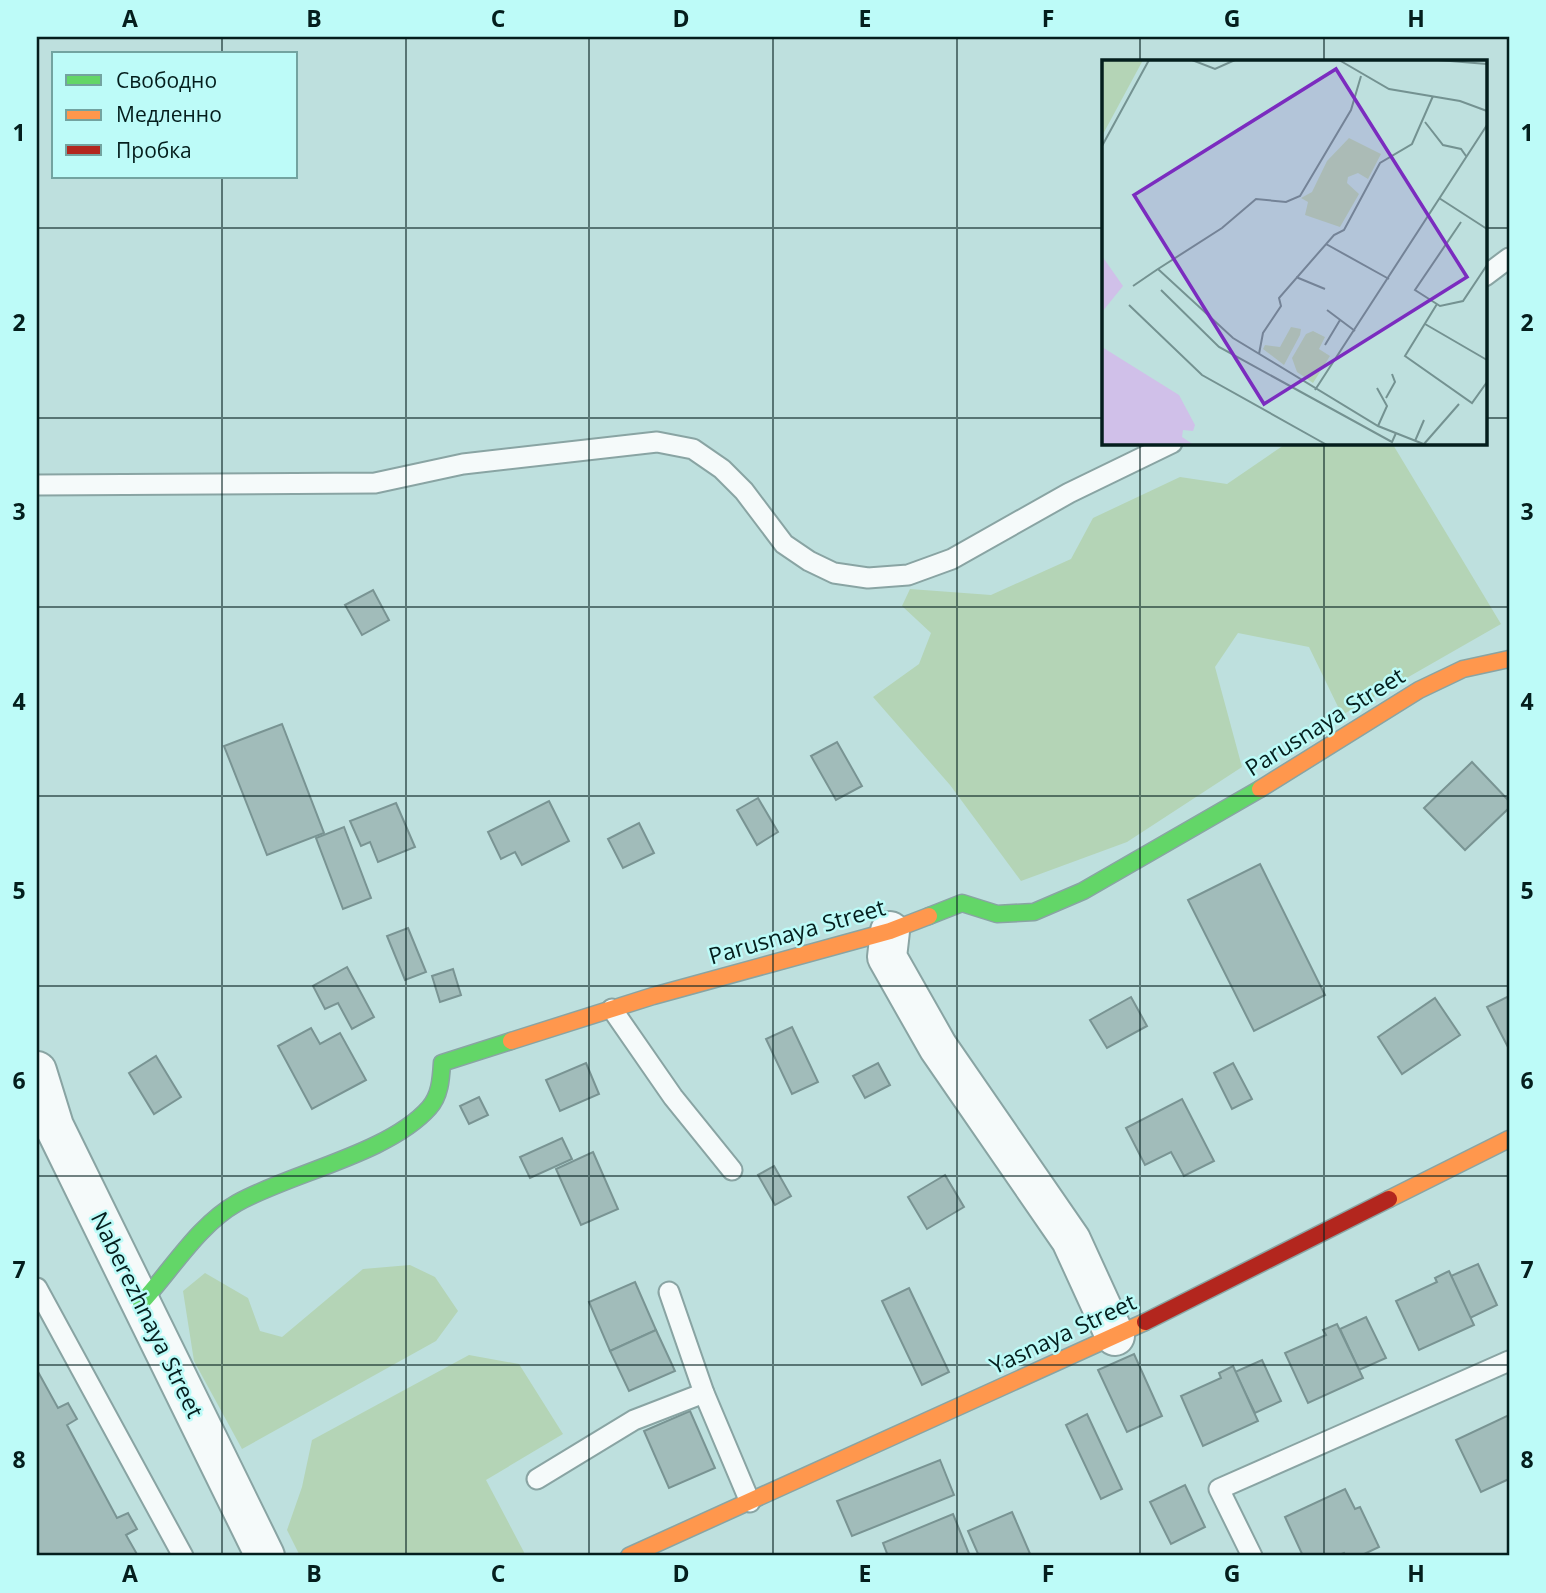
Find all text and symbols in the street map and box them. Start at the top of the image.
text: A [122,2,138,34]
text: B [306,2,322,34]
text: C [491,2,505,34]
text: D [672,2,690,34]
text: E [859,2,871,34]
text: F [1042,2,1054,34]
text: G [1224,2,1240,34]
text: H [1407,2,1425,34]
legend [52,52,298,178]
inset map [1102,60,1486,444]
text: Свободно [116,66,217,94]
text: Медленно [116,100,222,128]
text: 1 [12,116,26,148]
text: 1 [1520,116,1534,148]
text: Пробка [116,136,192,164]
text: 2 [12,306,26,338]
text: 2 [1520,306,1534,338]
text: 3 [12,495,26,527]
text: 3 [1520,495,1534,527]
street label: Parusnaya Street [1239,659,1410,783]
text: 4 [12,685,26,717]
text: 4 [1520,685,1534,717]
text: 5 [12,874,26,906]
text: 5 [1520,874,1534,906]
street label: Parusnaya Street [705,891,889,972]
text: 6 [12,1064,26,1096]
text: 6 [1520,1064,1534,1096]
street label: Naberezhnaya Street [84,1206,212,1423]
text: 7 [12,1253,26,1285]
text: 7 [1520,1253,1534,1285]
street label: Yasnaya Street [984,1285,1141,1381]
text: 8 [12,1443,26,1475]
text: 8 [1520,1443,1534,1475]
text: A [122,1557,138,1589]
text: B [306,1557,322,1589]
text: C [491,1557,505,1589]
text: D [672,1557,690,1589]
text: E [859,1557,871,1589]
text: F [1042,1557,1054,1589]
text: G [1224,1557,1240,1589]
text: H [1407,1557,1425,1589]

